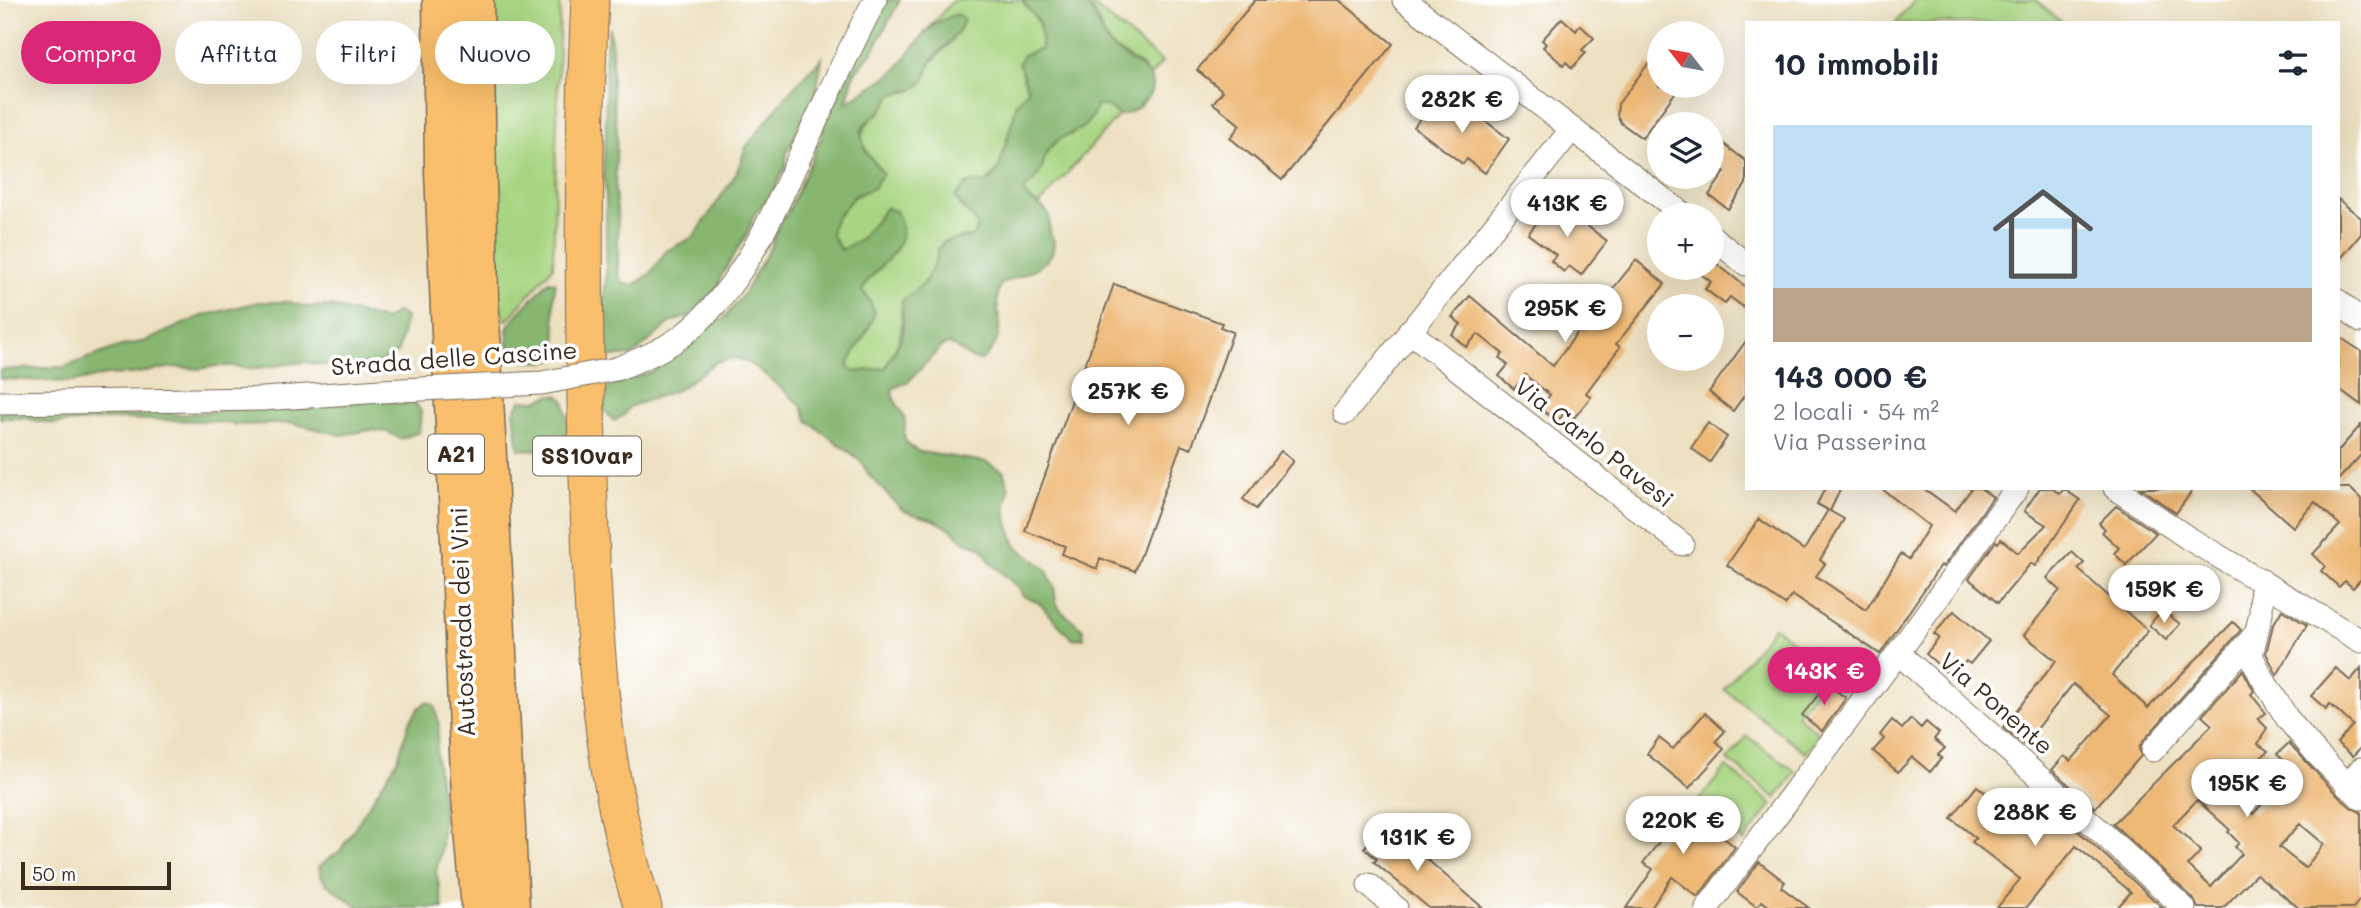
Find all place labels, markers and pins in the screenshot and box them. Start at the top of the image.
pin: 282K € [1405,76,1519,135]
pin: 413K € [1510,180,1624,239]
pin: 295K € [1508,284,1622,344]
pin: 257K € [1071,368,1185,427]
pin: 159K € [2107,566,2221,625]
pin: 143K € [1767,648,1881,707]
pin: 195K € [2190,760,2304,819]
pin: 288K € [1978,788,2092,848]
pin: 220K € [1626,796,1740,856]
pin: 131K € [1360,814,1474,873]

